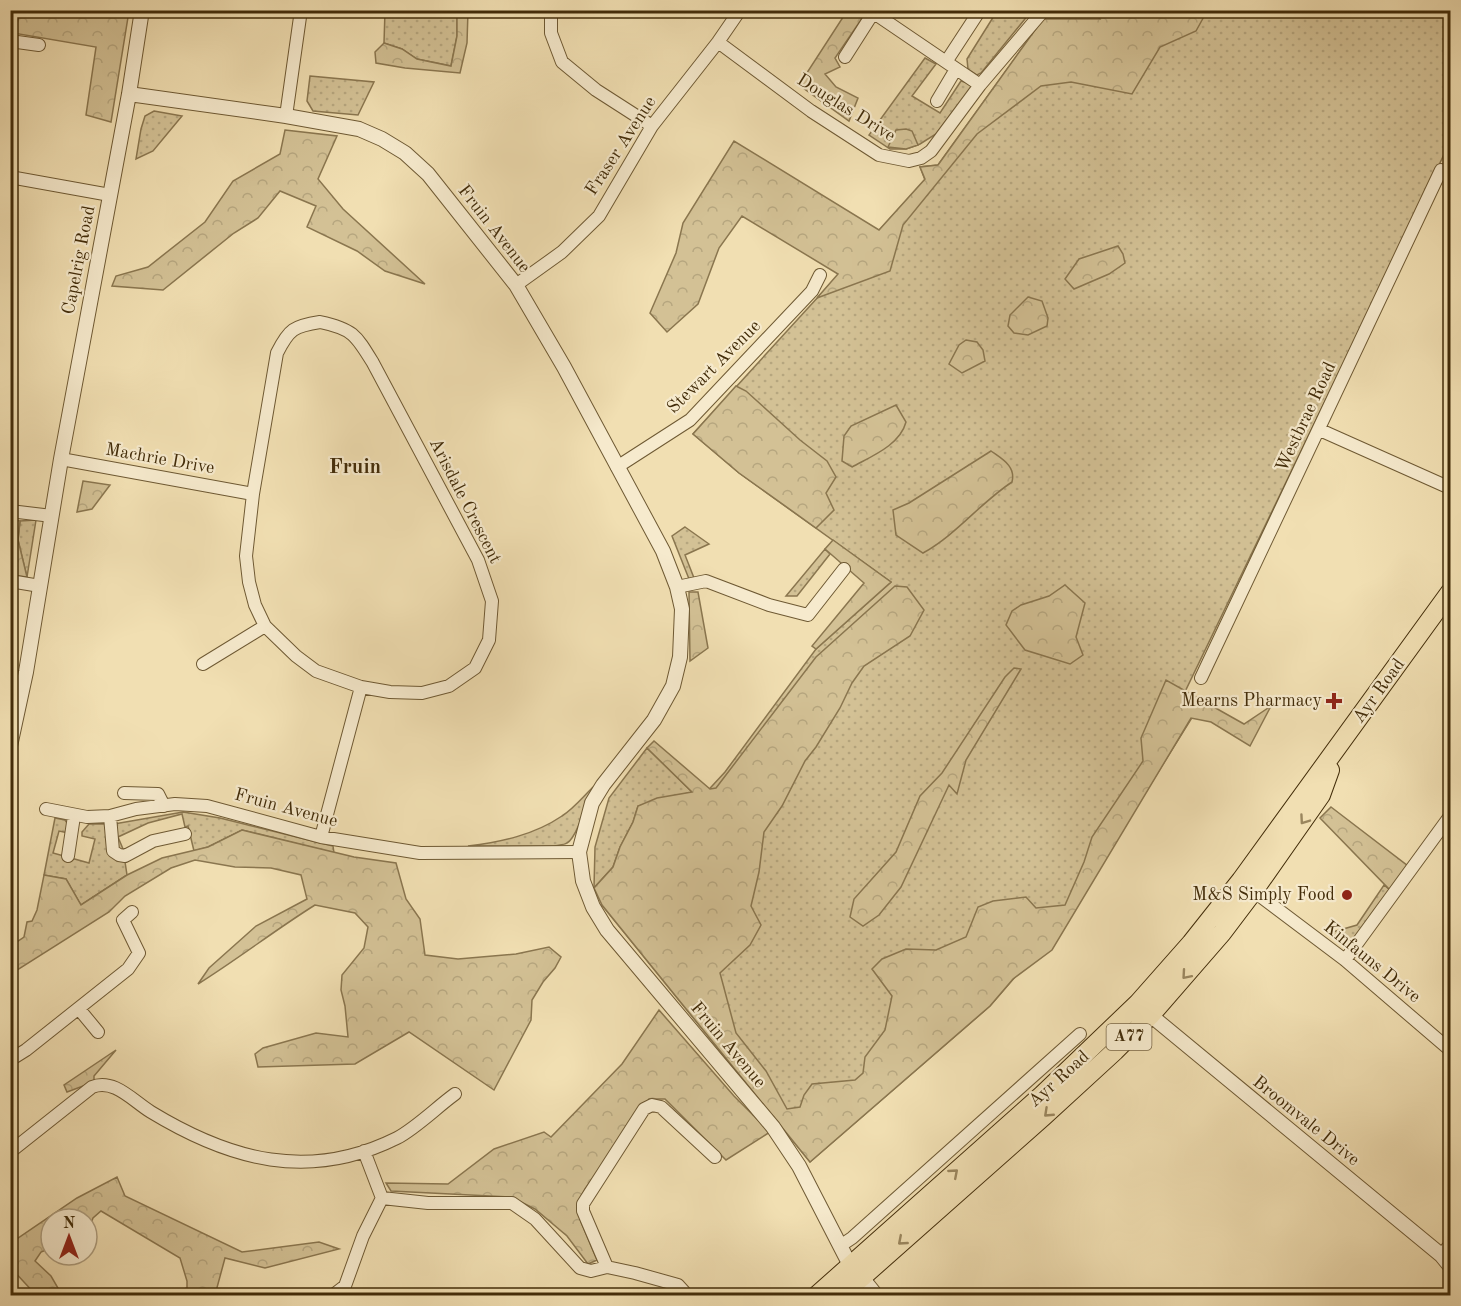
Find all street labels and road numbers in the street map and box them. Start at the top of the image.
street label: Douglas Drive [794,71,898,145]
street label: Fraser Avenue [582,93,660,199]
street label: Fruin Avenue [454,182,534,276]
street label: Capelrig Road [60,204,98,316]
street label: Stewart Avenue [664,317,764,417]
street label: Westbrae Road [1273,359,1339,475]
street label: Arisdale Crescent [426,435,504,567]
street label: Machrie Drive [104,441,216,477]
street label: Ayr Road [1350,655,1408,727]
street label: Fruin Avenue [232,786,340,830]
street label: Kinfauns Drive [1320,918,1424,1006]
street label: Fruin Avenue [687,999,769,1091]
road number: A77 [1106,1024,1152,1050]
street label: Ayr Road [1025,1047,1093,1111]
street label: Broomvale Drive [1249,1073,1363,1169]

